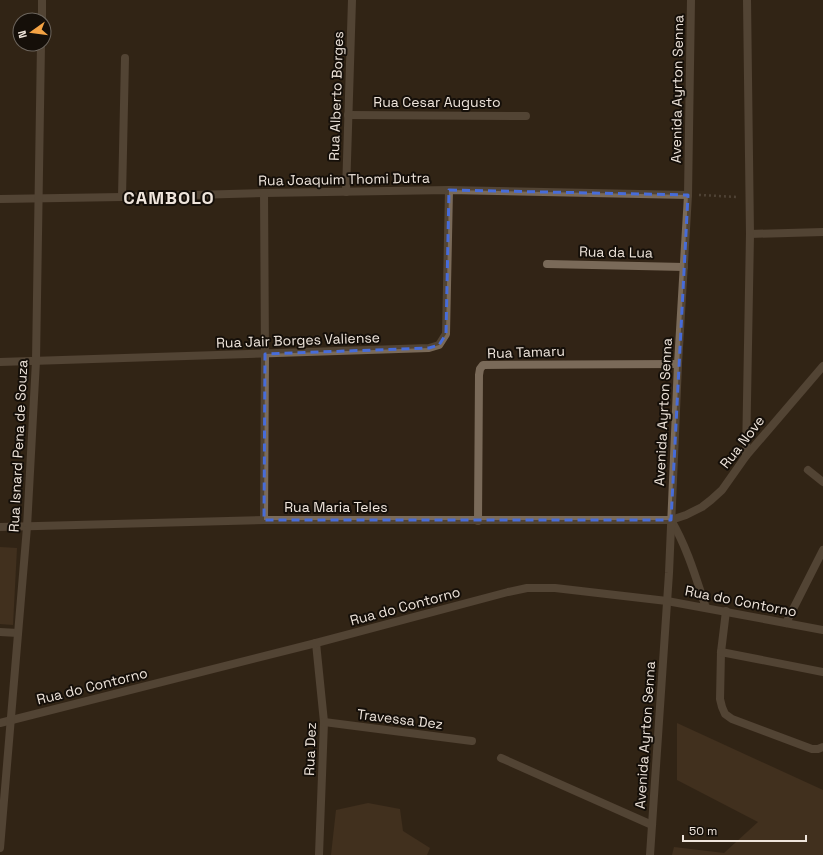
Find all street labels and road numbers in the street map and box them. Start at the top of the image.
street label: Avenida Ayrton Senna [667,15,687,163]
street label: Rua Alberto Borges [325,31,347,161]
street label: Rua Cesar Augusto [373,93,501,111]
street label: Rua Joaquim Thomi Dutra [258,169,430,189]
street label: Rua da Lua [579,242,653,262]
street label: Rua Jair Borges Valiense [216,328,380,352]
street label: Avenida Ayrton Senna [650,337,676,487]
street label: Rua Tamaru [487,342,565,362]
street label: Rua Isnard Pena de Souza [4,359,32,533]
street label: Rua Nove [716,412,768,472]
street label: Rua Maria Teles [284,498,388,516]
street label: Rua do Contorno [683,581,799,621]
street label: Rua do Contorno [348,583,462,629]
street label: Avenida Ayrton Senna [631,660,659,810]
street label: Rua do Contorno [35,664,149,708]
street label: Travessa Dez [356,705,444,733]
street label: Rua Dez [300,722,320,776]

